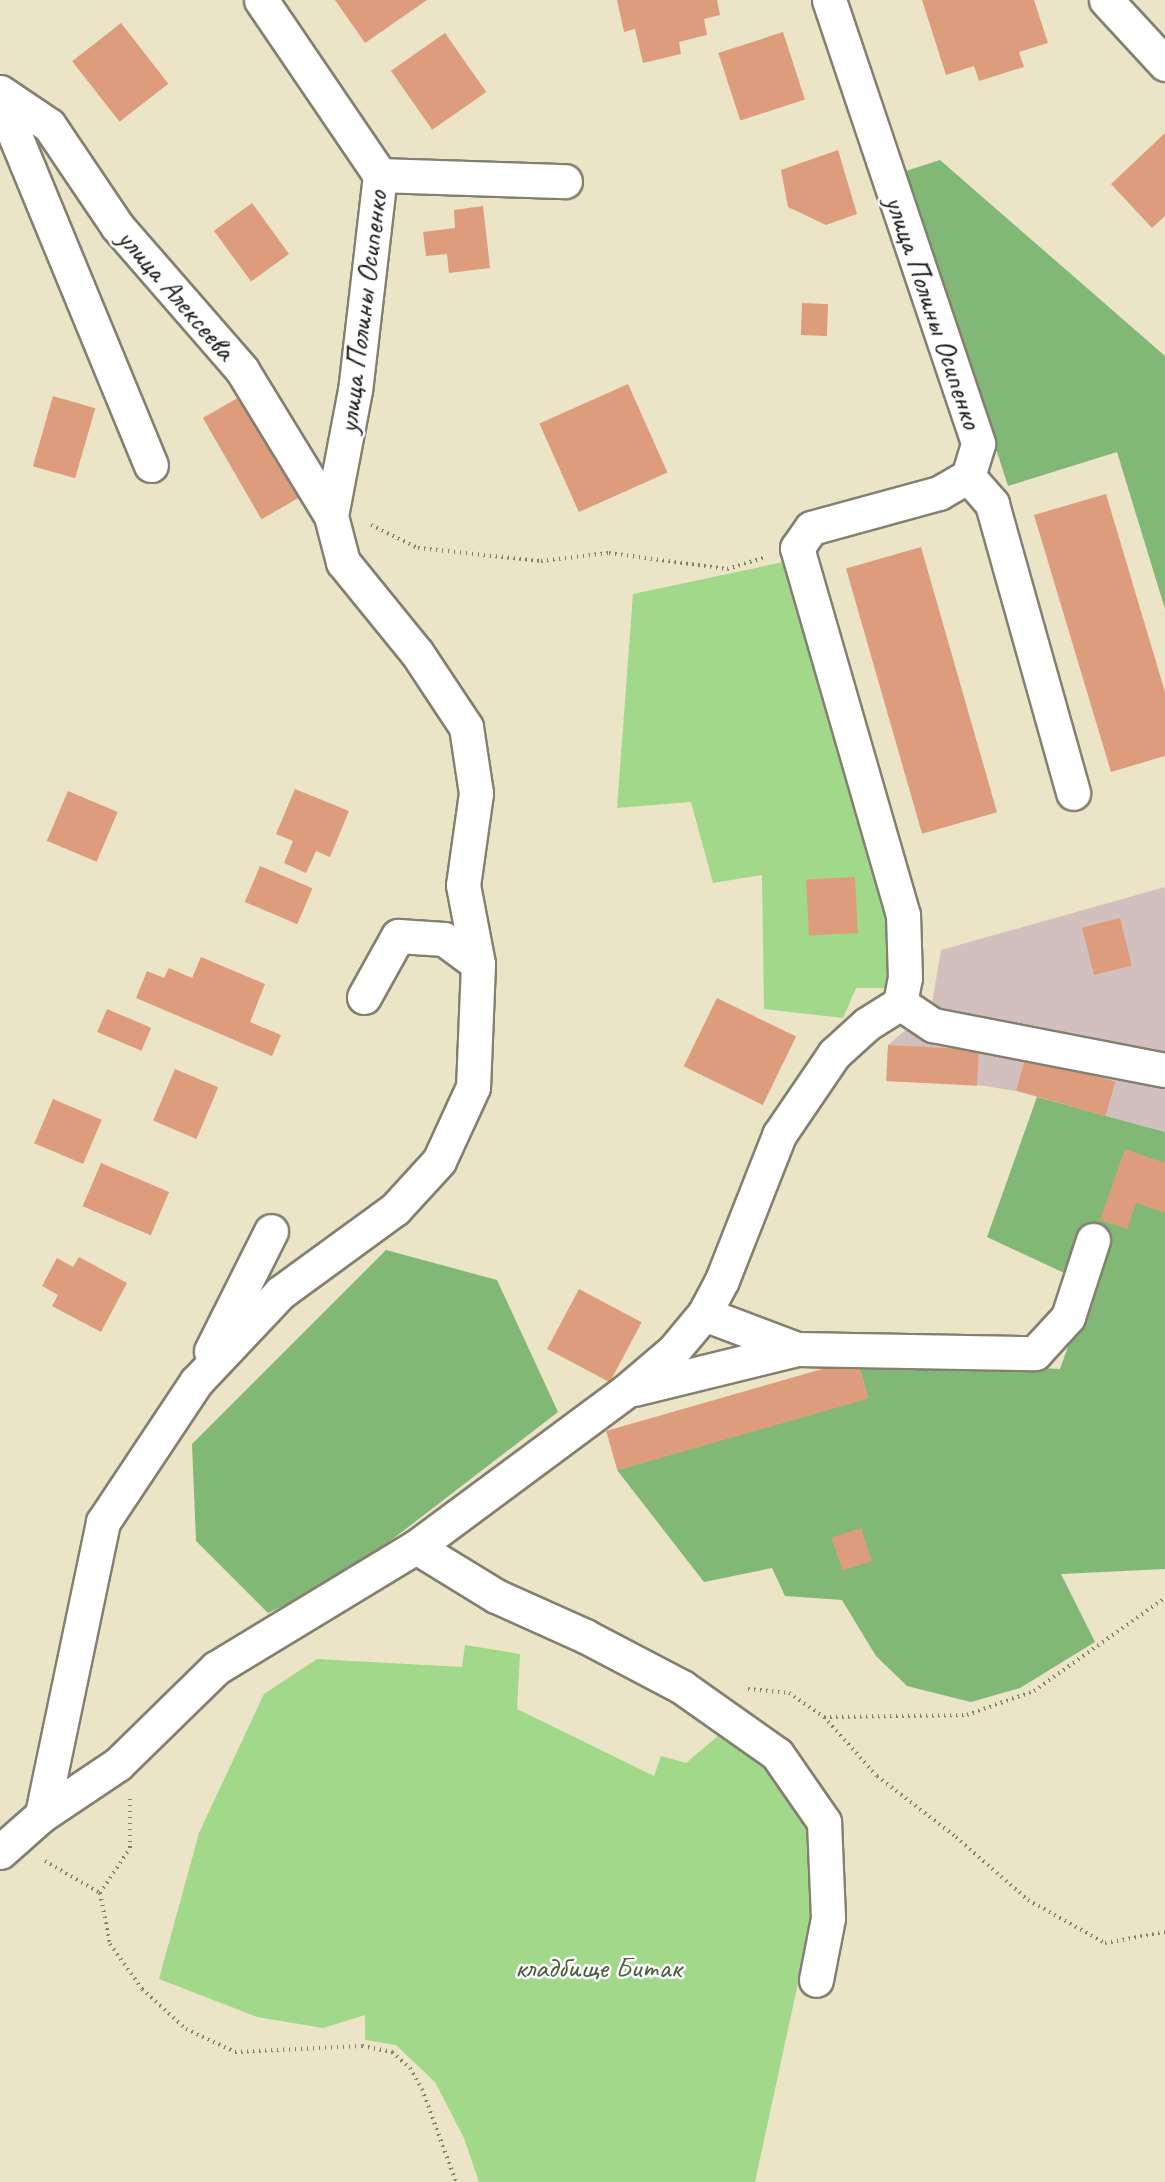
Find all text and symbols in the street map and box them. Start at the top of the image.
street label: улица Полины Осипенко [329,188,395,436]
street label: улица Полины Осипенко [877,190,991,434]
street label: улица Алексеева [110,220,244,368]
park label: кладбище Битак [516,1949,680,1985]

